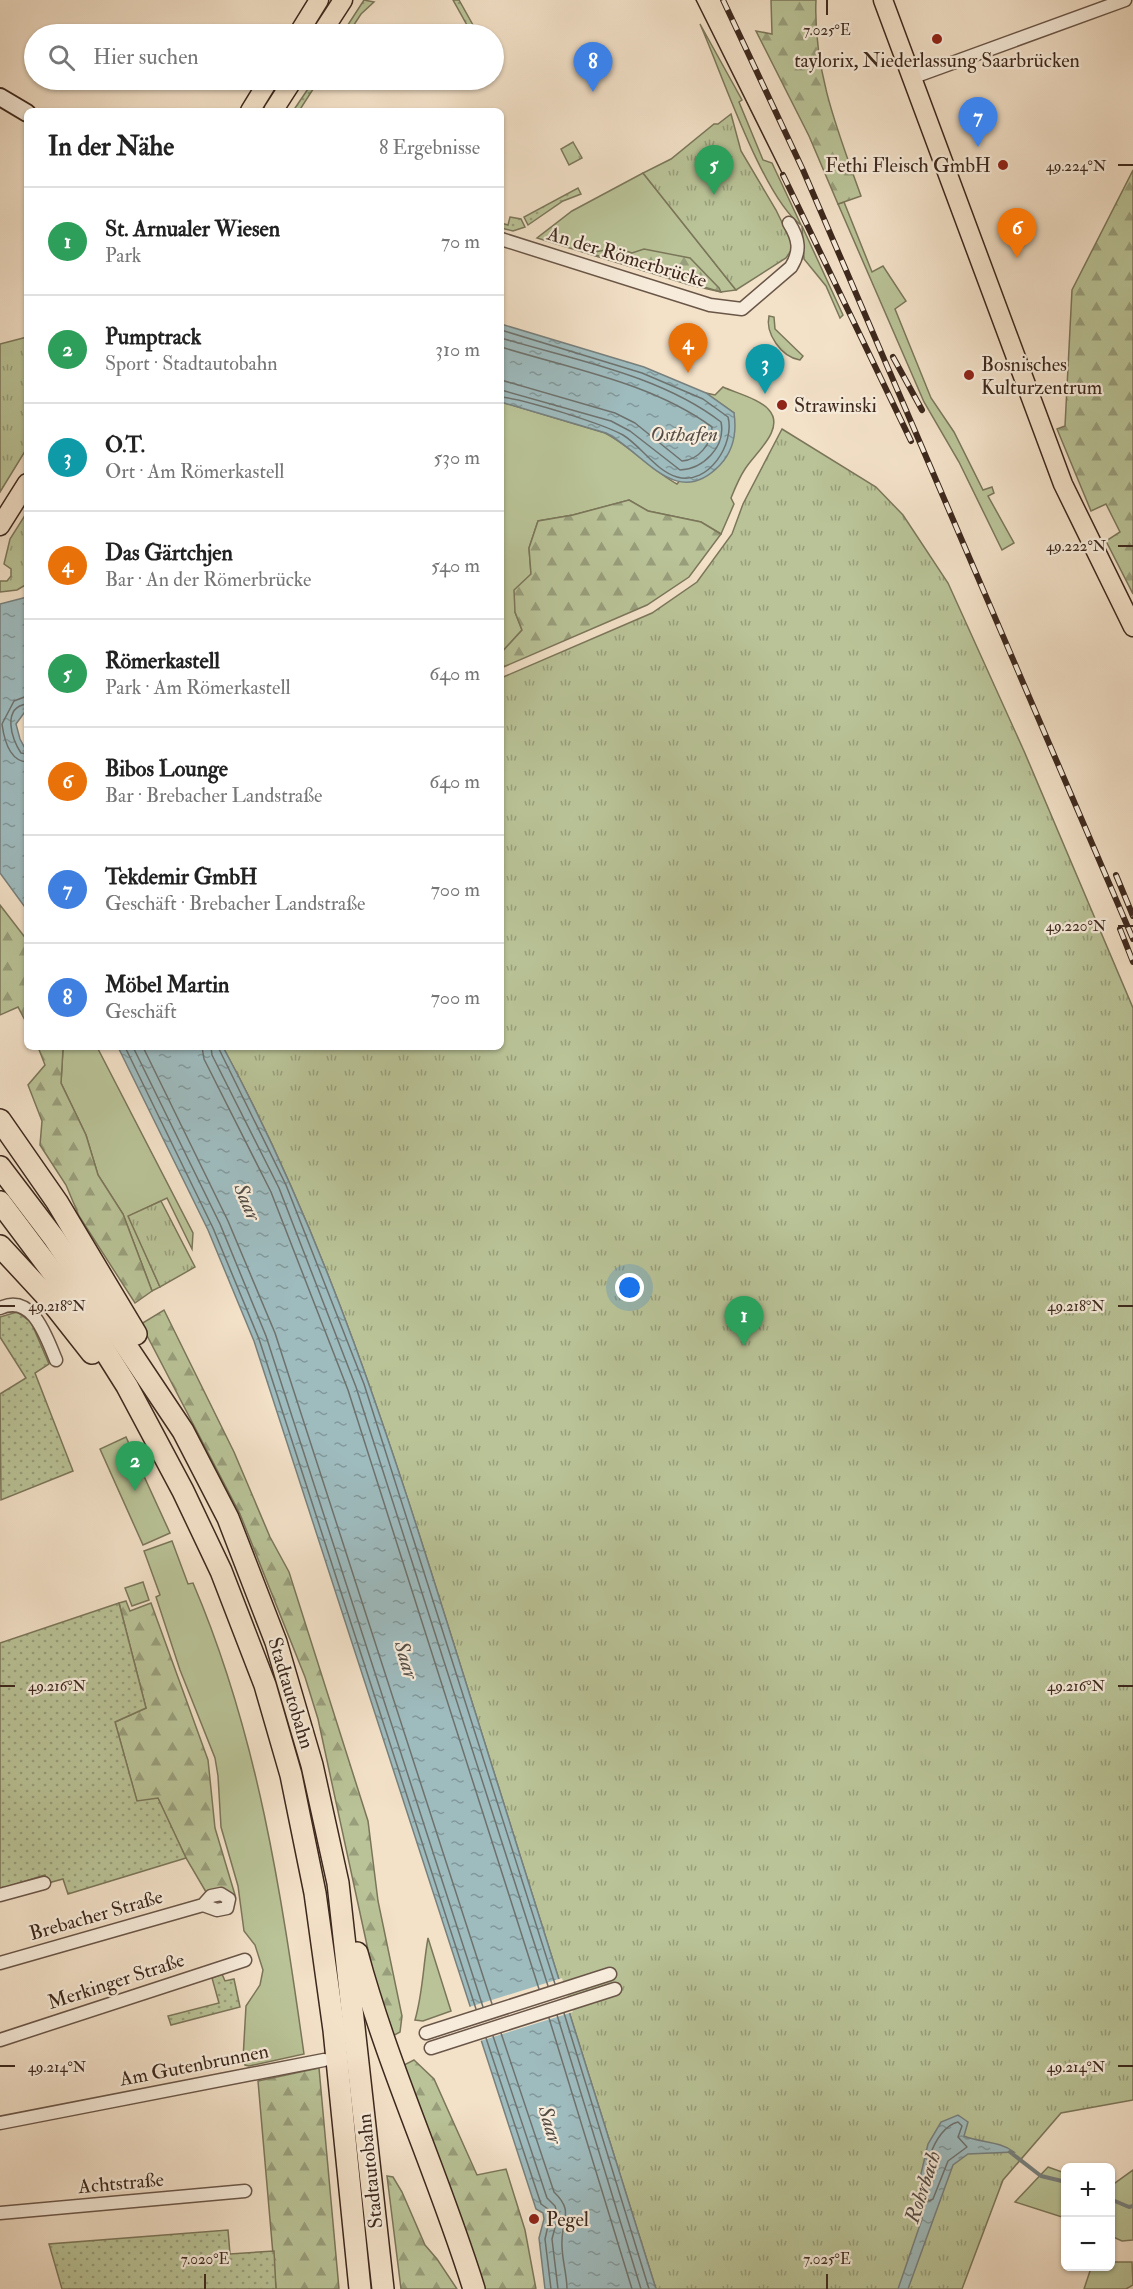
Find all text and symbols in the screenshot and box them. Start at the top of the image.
text: 7.025°E [803,21,851,40]
search box [24,24,504,90]
marker: taylorix, Niederlassung Saarbrücken [930,32,944,46]
icon: search [45,41,78,74]
pin: 8 [574,42,612,92]
text: Hier suchen [93,43,199,71]
place label: taylorix, Niederlassung Saarbrücken [794,48,1080,73]
pin: 7 [958,98,998,147]
text: In der Nähe [48,131,174,163]
text: 8 Ergebnisse [379,135,480,160]
pin: 5 [694,146,734,195]
place label: Fethi Fleisch GmbH [825,153,991,178]
text: 49.224°N [1046,157,1107,176]
marker: Fethi Fleisch GmbH [996,158,1010,172]
pin: 6 [998,208,1036,258]
text: St. Arnualer Wiesen [105,215,280,243]
street label: An der Römerbrücke [543,221,710,293]
text: 1 [64,229,71,254]
text: 70 m [441,229,480,254]
text: Park [105,243,141,268]
text: Pumptrack [105,323,201,351]
pin: 4 [668,324,708,373]
text: 2 [62,337,73,362]
text: 310 m [435,337,480,362]
pin: 3 [746,344,784,394]
text: Sport · Stadtautobahn [105,351,278,376]
place label: Bosnisches Kulturzentrum [981,352,1103,400]
marker: Bosnisches Kulturzentrum [962,368,976,382]
place label: Strawinski [794,393,877,418]
marker: Strawinski [775,398,789,412]
water label: Osthafen [650,421,718,448]
text: O.T. [105,431,145,459]
text: 3 [64,445,71,470]
text: 530 m [434,445,480,470]
text: Ort · Am Römerkastell [105,459,285,484]
text: 49.222°N [1046,537,1107,556]
text: Das Gärtchjen [105,539,233,567]
text: 4 [62,553,73,578]
text: 540 m [431,553,480,578]
text: Bar · An der Römerbrücke [105,567,311,592]
text: Römerkastell [105,647,220,675]
text: 5 [63,661,72,686]
text: 640 m [429,661,480,686]
text: Park · Am Römerkastell [105,675,291,700]
text: Bibos Lounge [105,755,228,783]
text: 6 [62,769,73,794]
text: 640 m [429,769,480,794]
text: Bar · Brebacher Landstraße [105,783,322,808]
text: Tekdemir GmbH [105,863,258,891]
text: 7 [63,877,72,902]
text: 700 m [431,877,480,902]
text: Geschäft · Brebacher Landstraße [105,891,365,916]
text: 49.220°N [1046,917,1107,936]
text: Möbel Martin [105,971,229,999]
text: 8 [63,985,72,1010]
text: 700 m [431,985,480,1010]
text: Geschäft [105,999,177,1024]
water label: Saar [227,1178,267,1226]
your location [615,1273,644,1302]
pin: 1 [724,1296,764,1346]
text: 49.218°N [28,1297,86,1316]
text: 49.218°N [1047,1297,1105,1316]
pin: 2 [116,1442,154,1491]
street label: Stadtautobahn [262,1634,320,1752]
water label: Saar [387,1637,425,1683]
text: 49.216°N [28,1677,86,1696]
text: 49.216°N [1047,1677,1105,1696]
street label: Brebacher Straße [26,1884,166,1946]
street label: Merkinger Straße [44,1947,188,2015]
street label: Am Gutenbrunnen [116,2038,271,2092]
text: 49.214°N [28,2058,87,2077]
text: 49.214°N [1047,2058,1106,2077]
water label: Saar [531,2102,569,2148]
street label: Stadtautobahn [352,2112,388,2230]
water label: Rohrbach [898,2148,947,2227]
map controls [1061,2163,1115,2271]
button: + [1061,2163,1115,2217]
street label: Achtstraße [76,2167,165,2199]
place label: Pegel [546,2207,589,2232]
marker: Pegel [527,2212,541,2226]
button: − [1061,2217,1115,2271]
text: 7.020°E [181,2250,229,2269]
text: 7.025°E [803,2250,851,2269]

